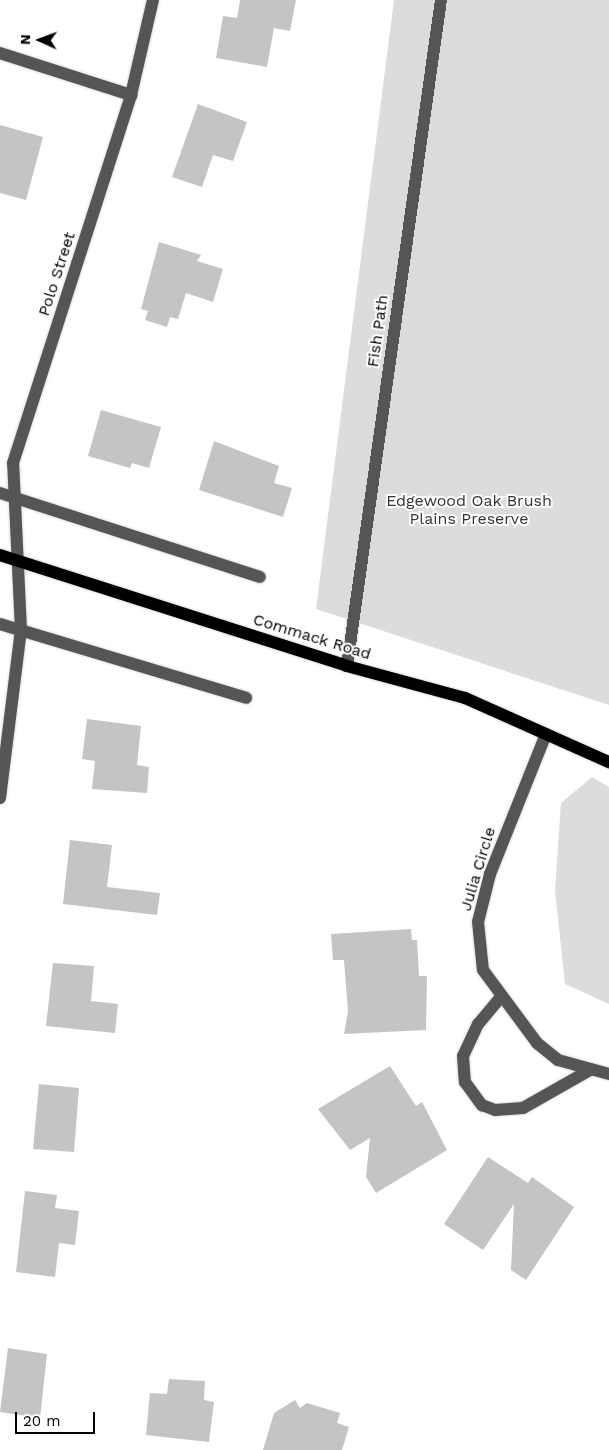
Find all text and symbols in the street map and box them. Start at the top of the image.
north arrow [15,15,65,65]
text: N [17,34,33,45]
street label: Polo Street [34,230,80,318]
street label: Fish Path [363,294,393,368]
park label: Edgewood Oak Brush Plains Preserve [386,491,552,529]
street label: Commack Road [251,610,373,664]
street label: Julia Circle [456,825,500,913]
scale bar [18,1402,98,1434]
text: 20 m [23,1412,61,1430]

